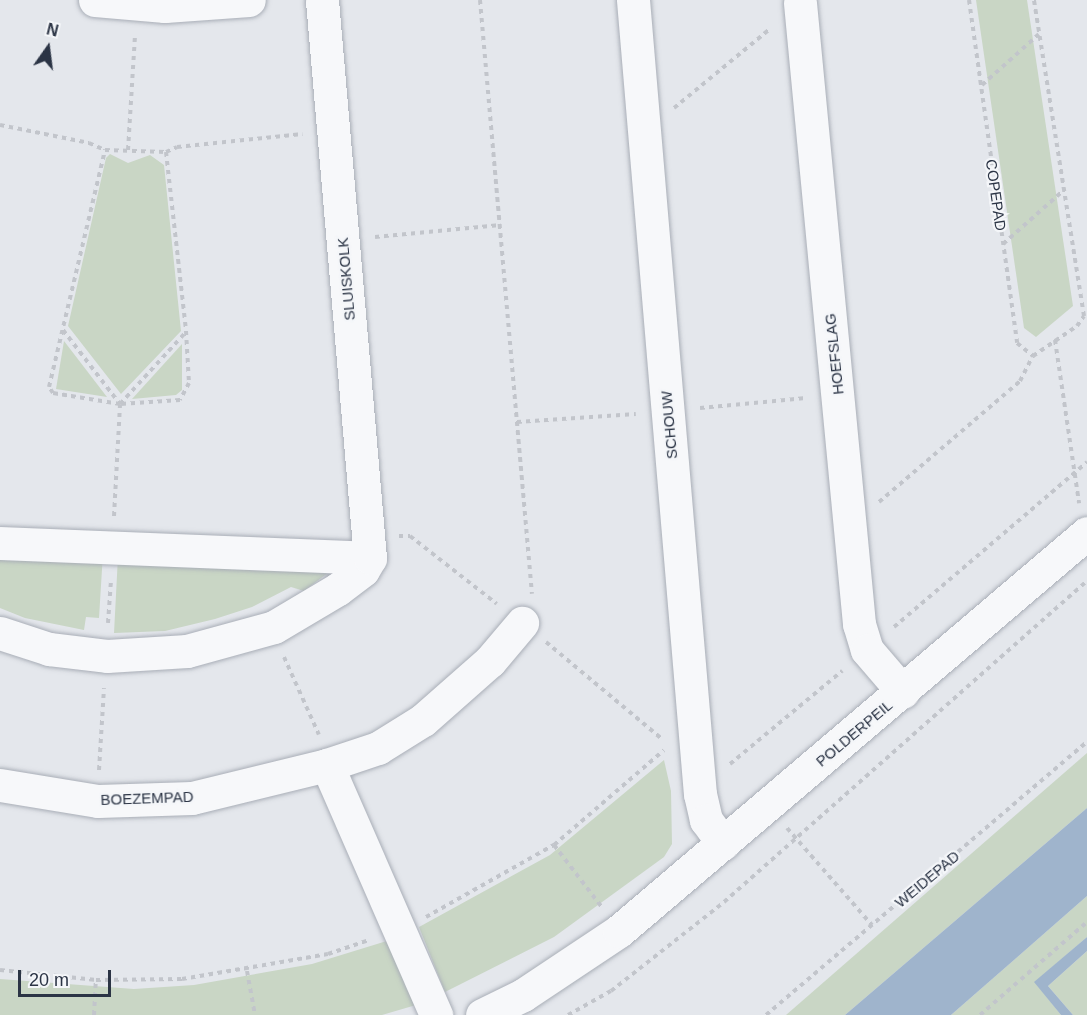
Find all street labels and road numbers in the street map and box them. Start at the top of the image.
street label: COPEPAD [982,158,1010,232]
street label: SLUISKOLK [333,237,359,321]
street label: HOEFSLAG [821,312,847,396]
street label: SCHOUW [657,390,681,460]
street label: POLDERPEIL [812,696,896,770]
street label: BOEZEMPAD [100,787,194,809]
street label: WEIDEPAD [891,847,963,911]

